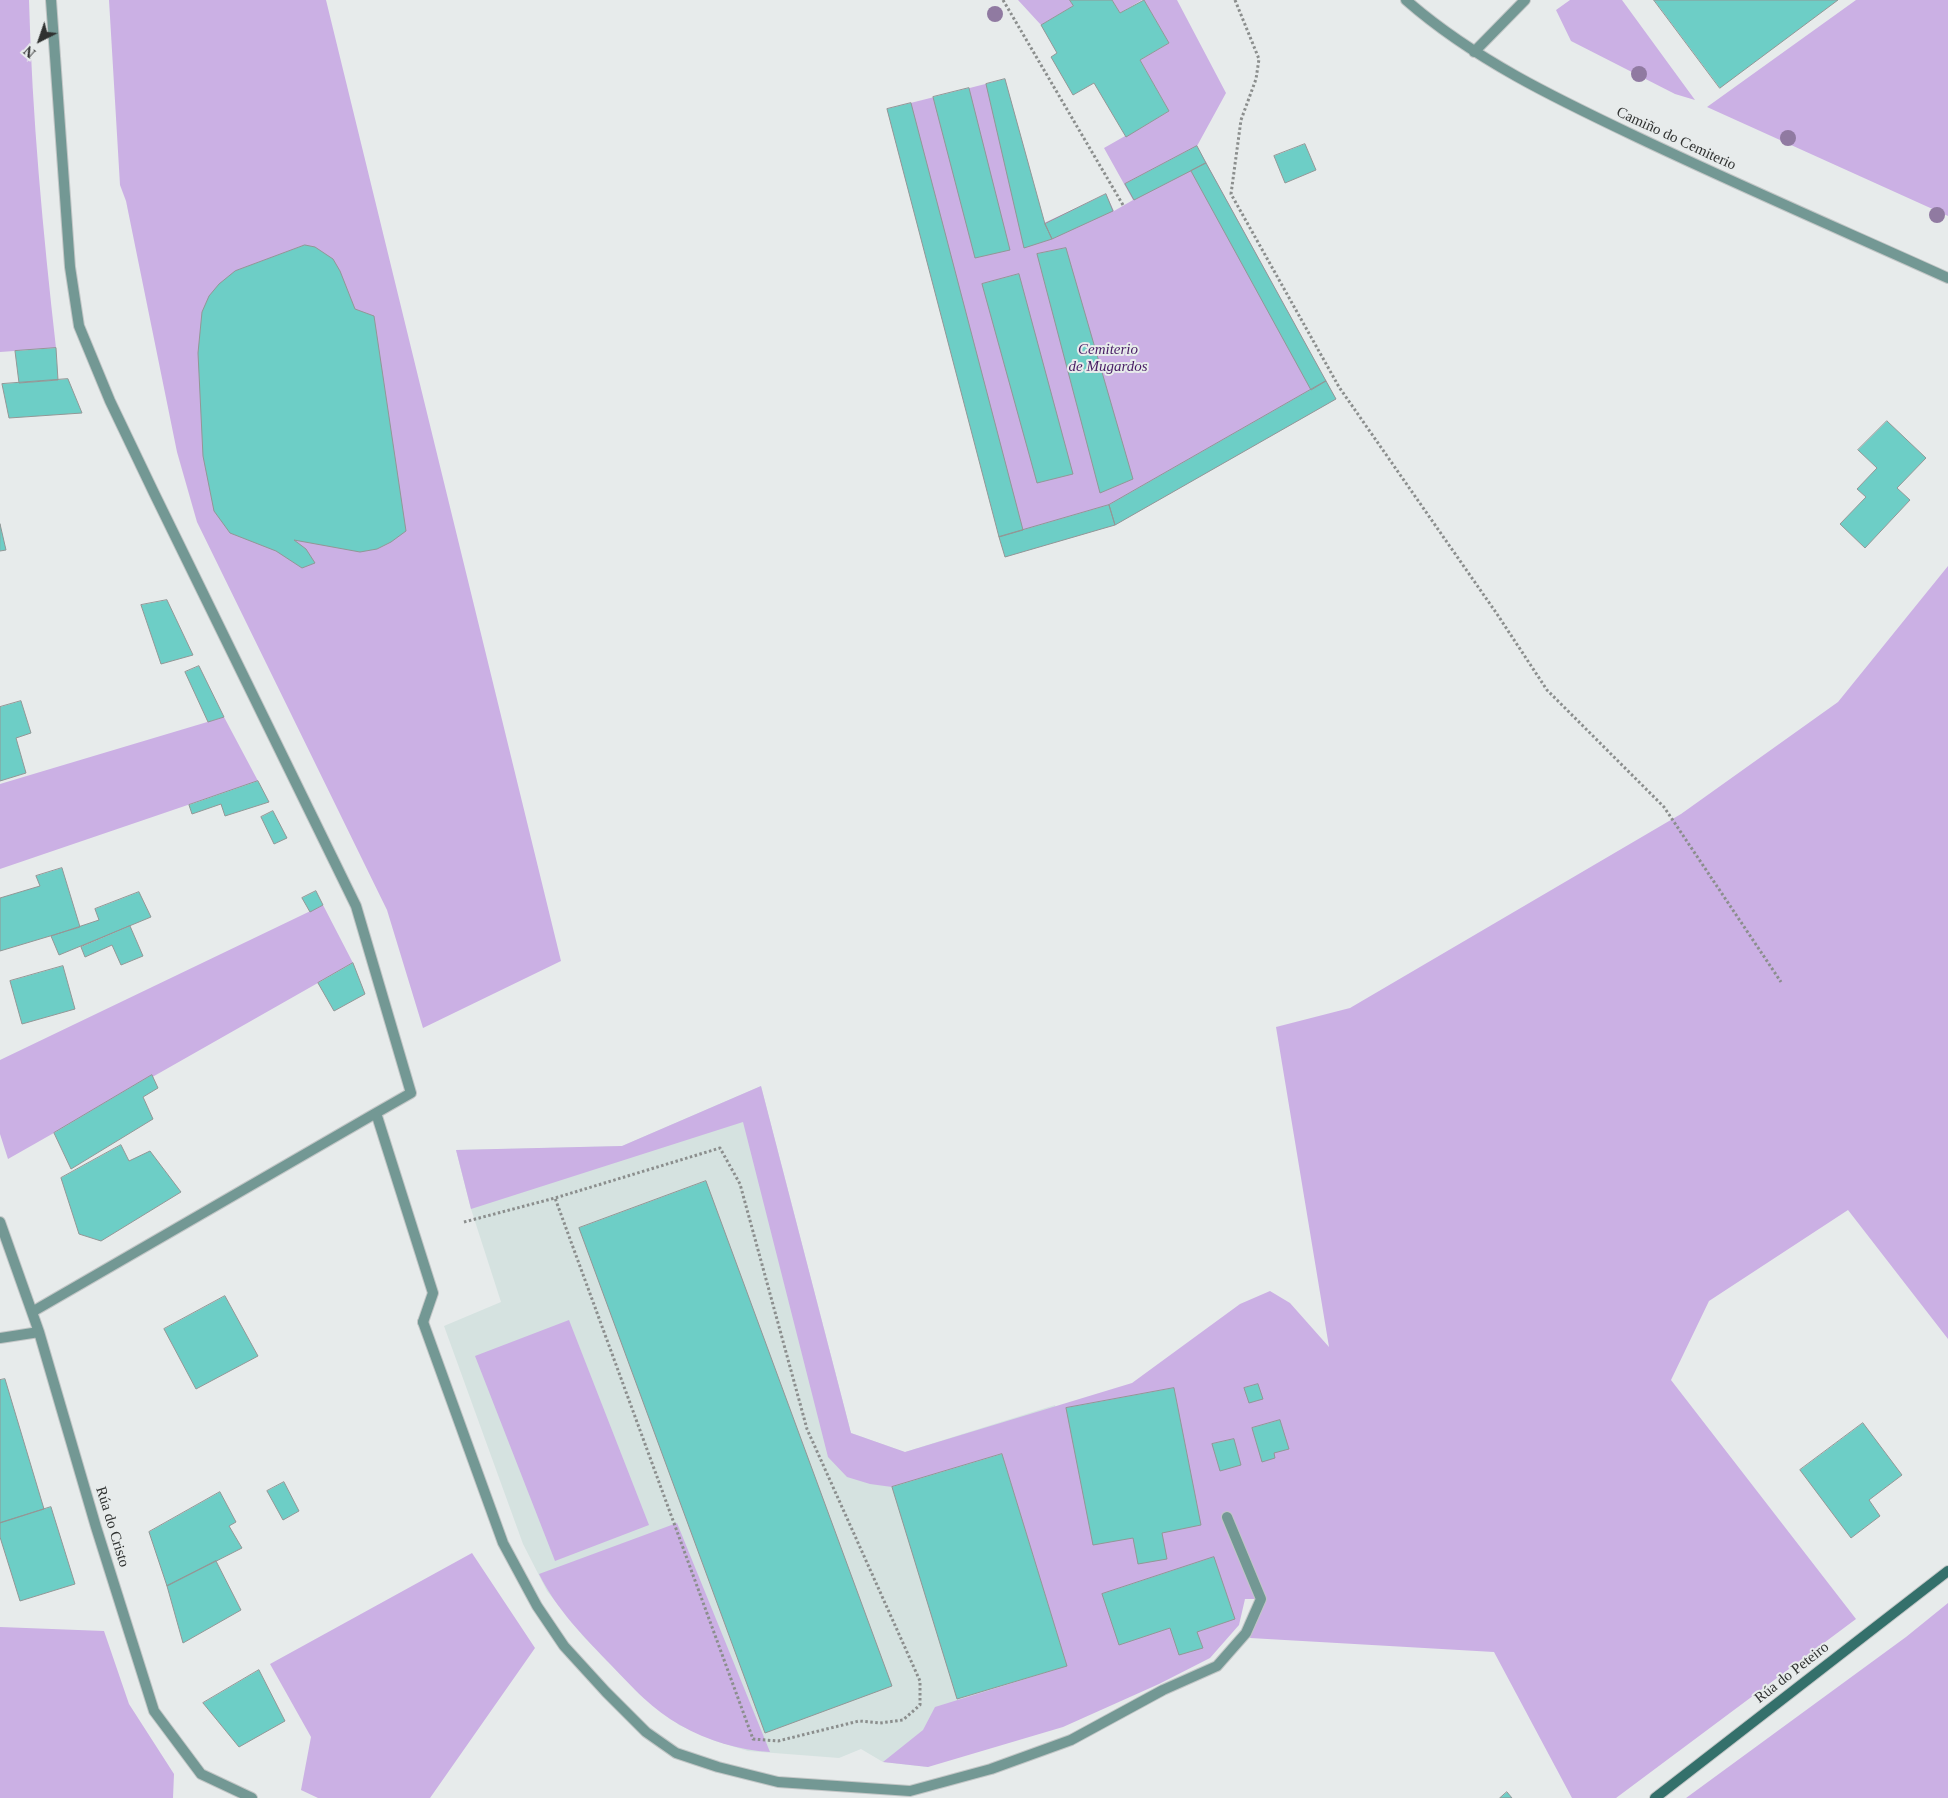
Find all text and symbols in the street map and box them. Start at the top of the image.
north arrow [15,15,65,65]
text: N [21,43,39,61]
street label: Camiño do Cemiterio [1613,103,1739,175]
park label: Cemiterio de Mugardos [1068,341,1148,376]
street label: Rúa do Cristo [91,1485,133,1569]
street label: Rúa do Peteiro [1751,1638,1833,1708]

